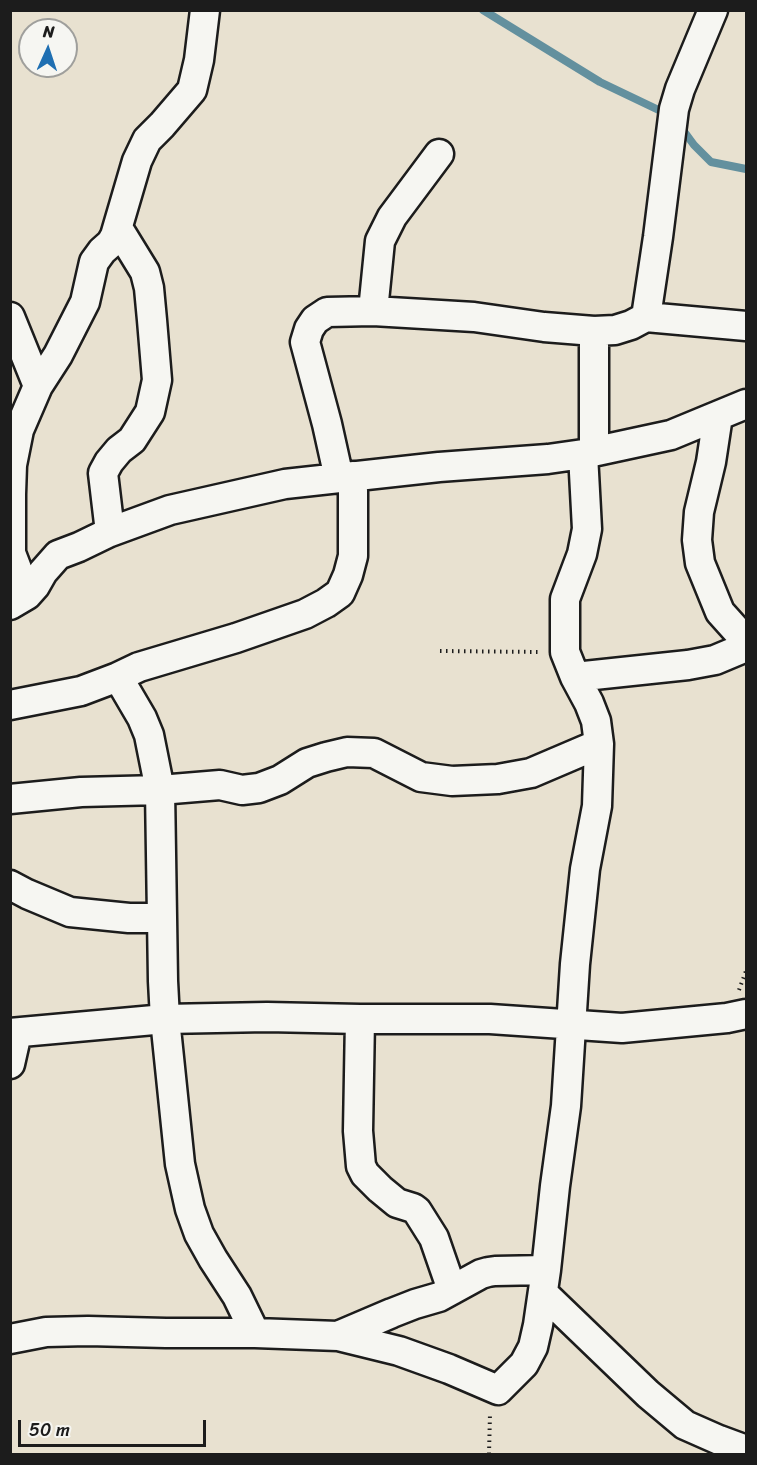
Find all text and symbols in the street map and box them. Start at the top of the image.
text: N [43,17,55,46]
north arrow [18,18,78,78]
scale bar [21,1408,208,1446]
text: 50 m [29,1414,70,1446]

